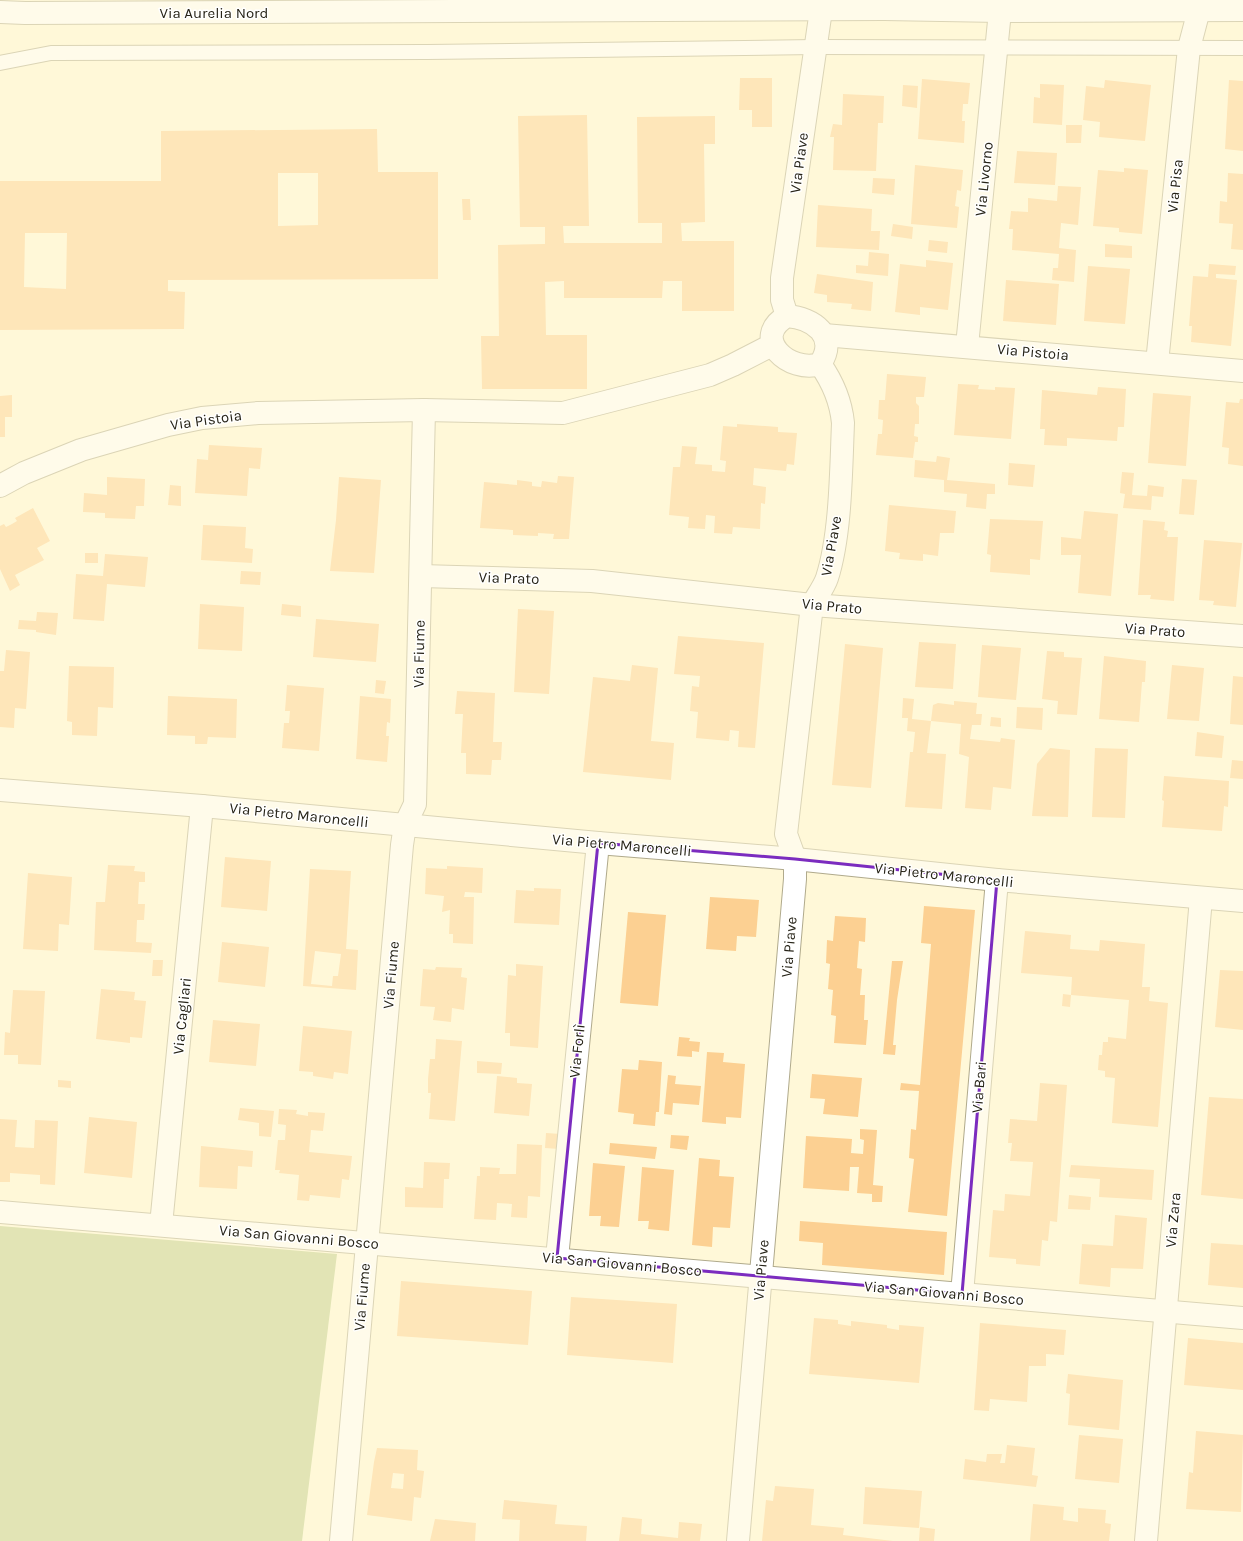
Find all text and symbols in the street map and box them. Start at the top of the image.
street label: Via Aurelia Nord [160,4,268,22]
street label: Via Piave [786,132,812,194]
street label: Via Livorno [971,141,997,217]
street label: Via Pisa [1163,158,1187,214]
street label: Via Pistoia [996,340,1070,364]
street label: Via Pistoia [169,406,243,434]
street label: Via Piave [817,514,845,578]
street label: Via Prato [478,568,540,588]
street label: Via Prato [801,594,863,618]
street label: Via Prato [1124,619,1186,641]
street label: Via Fiume [409,620,429,688]
street label: Via Pietro Maroncelli [228,799,370,831]
street label: Via Pietro Maroncelli [551,830,693,860]
street label: Via Pietro Maroncelli [873,859,1015,891]
street label: Via Piave [777,916,801,978]
street label: Via Fiume [379,940,403,1010]
street label: Via Cagliari [169,977,195,1055]
street label: Via Forlì [565,1023,589,1079]
street label: Via Bari [968,1060,990,1114]
street label: Via Zara [1162,1192,1184,1248]
street label: Via San Giovanni Bosco [218,1221,380,1253]
street label: Via Piave [749,1239,773,1301]
street label: Via San Giovanni Bosco [541,1248,703,1280]
street label: Via Fiume [350,1262,374,1332]
street label: Via San Giovanni Bosco [863,1277,1025,1309]

